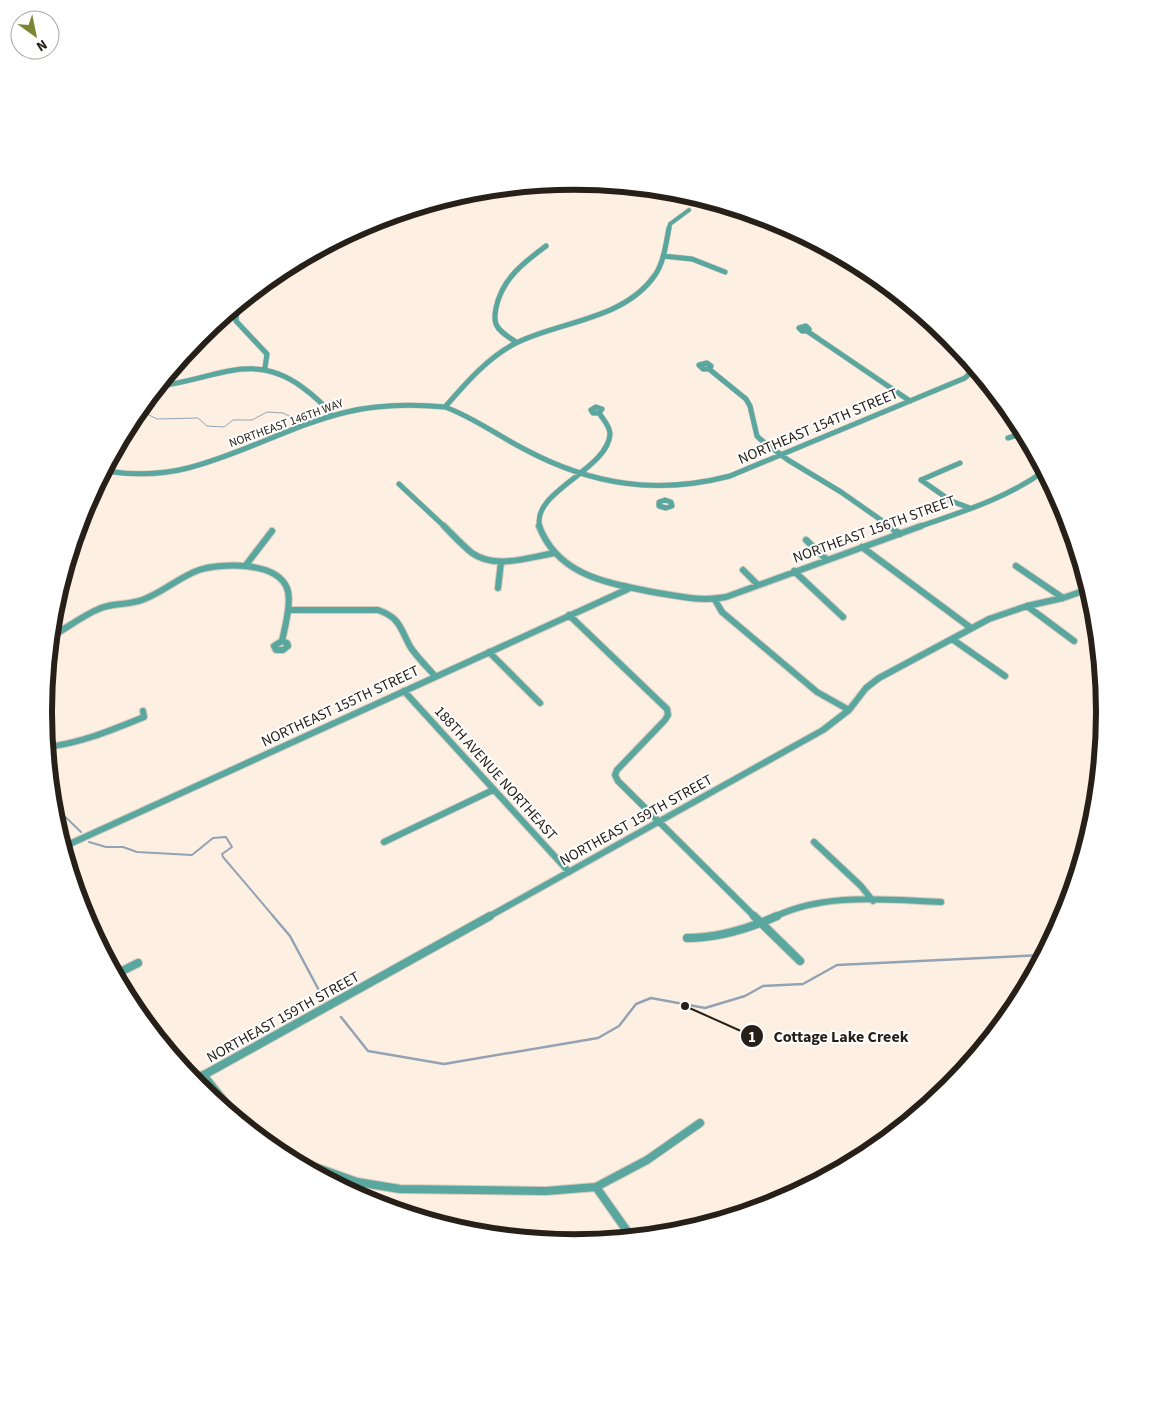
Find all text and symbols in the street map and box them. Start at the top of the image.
north arrow [10,10,60,60]
text: N [32,34,51,56]
street label: NORTHEAST 154TH STREET [735,383,901,470]
street label: NORTHEAST 146TH WAY [227,395,346,452]
street label: NORTHEAST 156TH STREET [790,490,959,569]
street label: NORTHEAST 155TH STREET [258,661,423,752]
street label: 188TH AVENUE NORTHEAST [429,701,562,845]
street label: NORTHEAST 159TH STREET [556,770,717,871]
street label: NORTHEAST 159TH STREET [203,967,364,1068]
callout: Cottage Lake Creek [739,1021,919,1052]
text: Cottage Lake Creek [774,1026,909,1048]
text: 1 [748,1027,756,1048]

